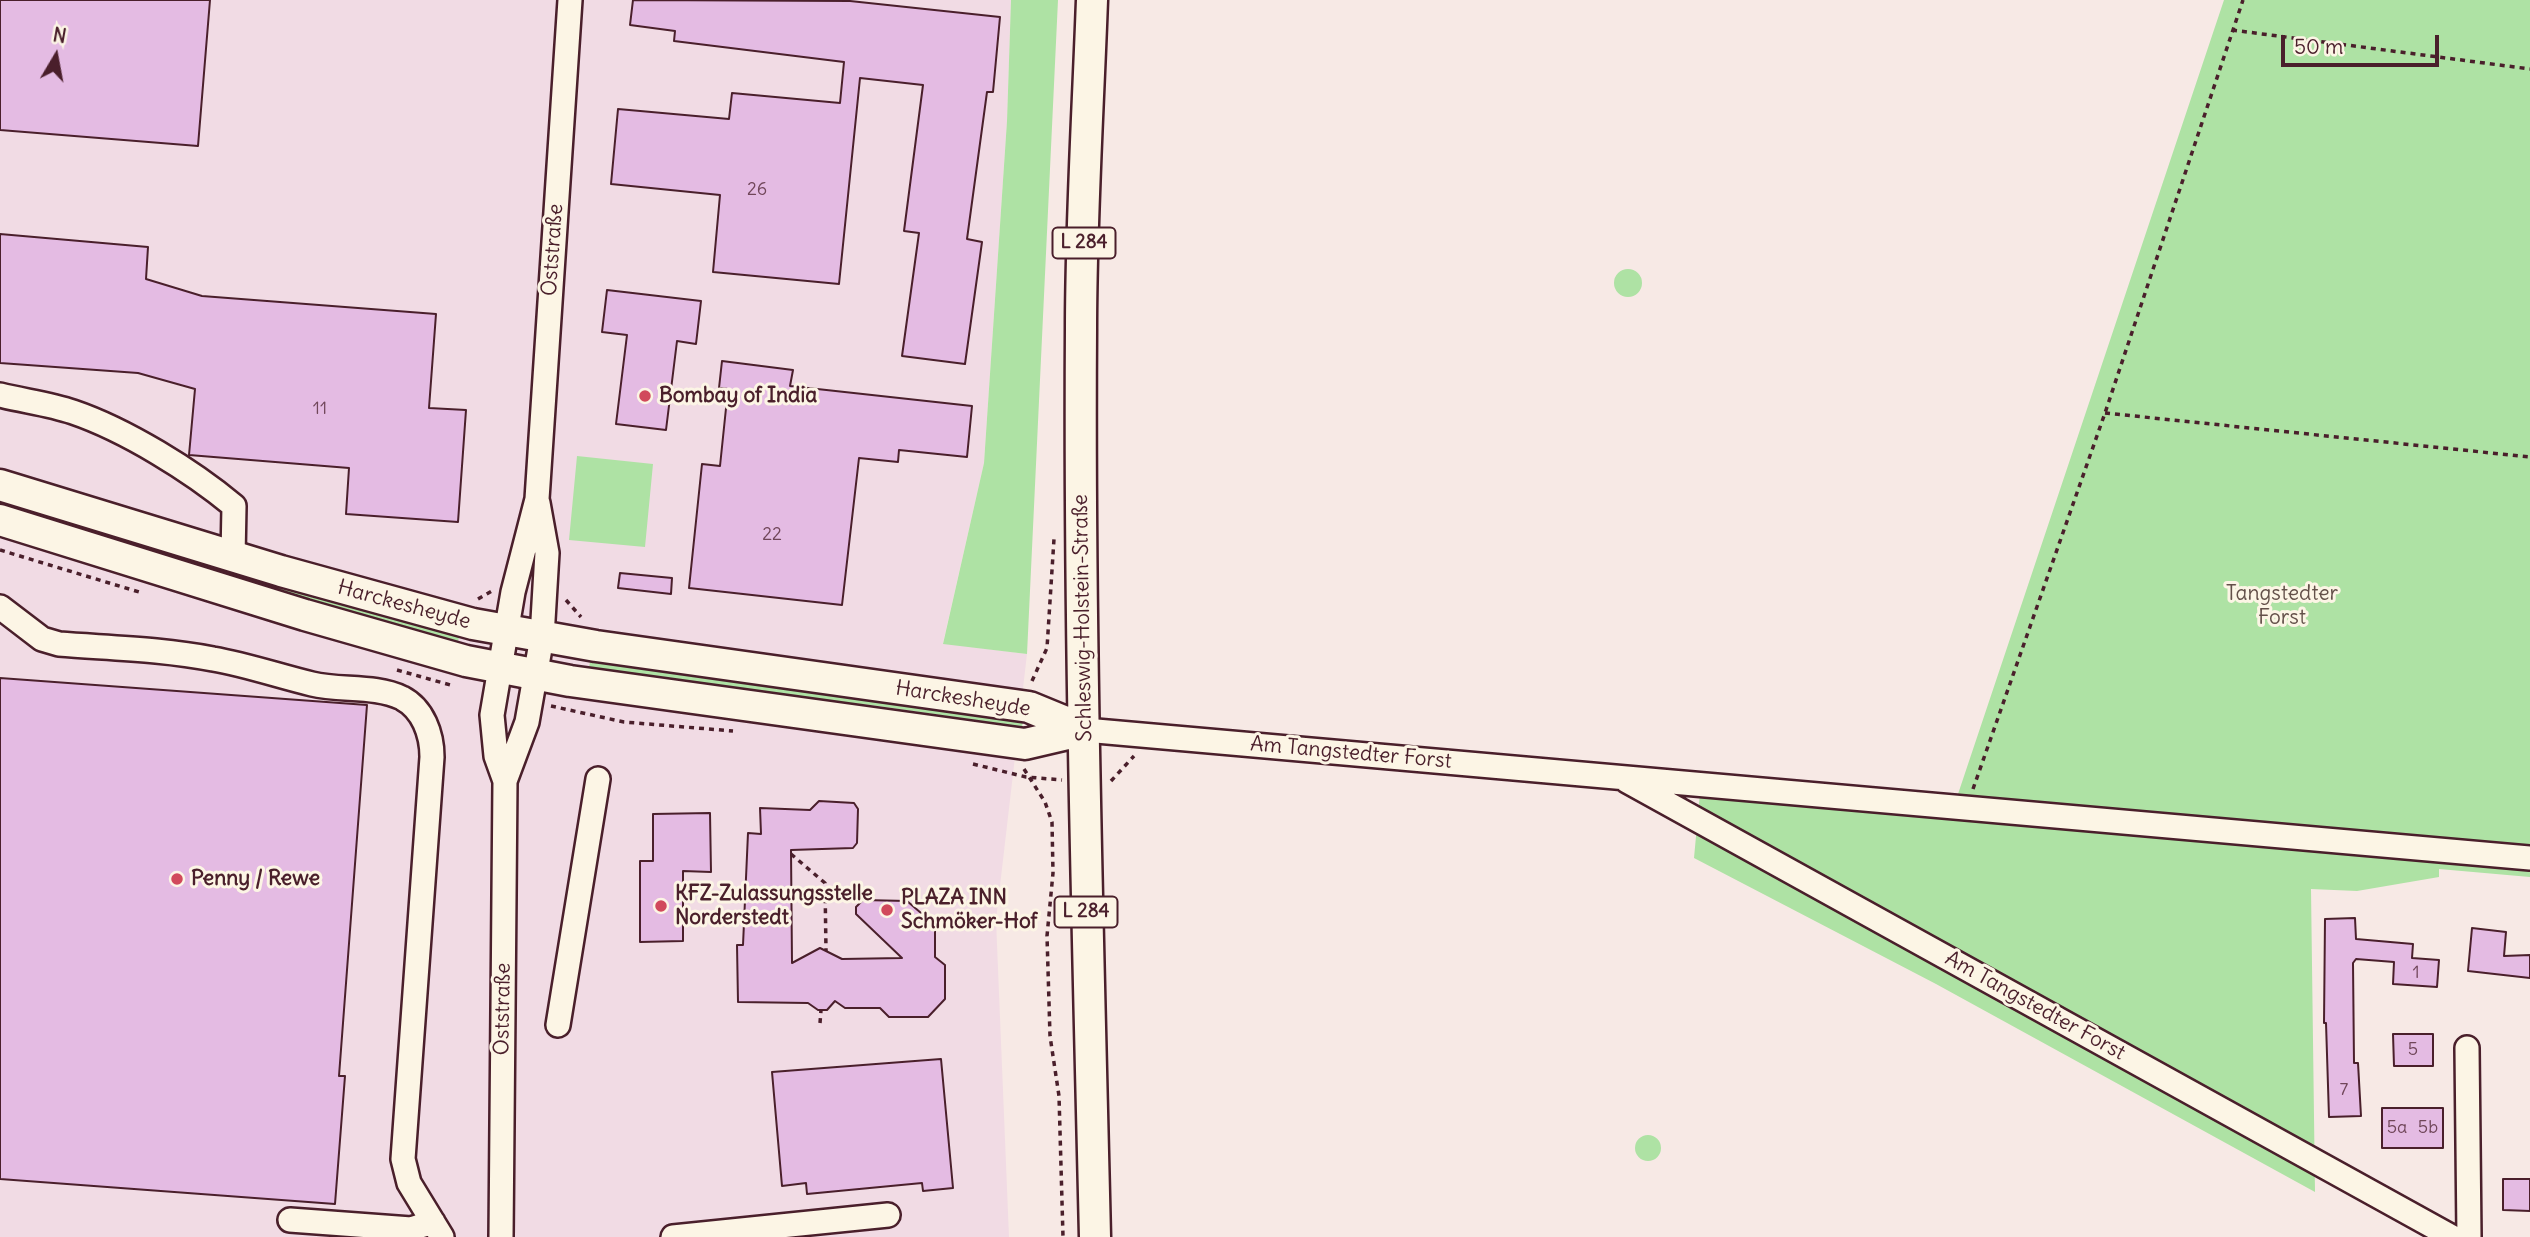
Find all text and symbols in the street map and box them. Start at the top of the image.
north arrow [21,21,91,91]
scale bar [2285,21,2442,65]
text: N [51,22,68,48]
text: 50 m [2294,33,2343,60]
house number: 26 [747,179,767,201]
street label: Oststraße [537,203,569,297]
road number: L 284 [1052,228,1116,258]
place label: Bombay of India [659,383,817,409]
marker: Bombay of India [637,388,653,404]
house number: 11 [313,398,327,420]
street label: Schleswig-Holstein-Straße [1068,494,1098,742]
house number: 22 [762,524,782,546]
street label: Harckesheyde [335,575,473,635]
park label: Tangstedter Forst [2226,581,2338,631]
street label: Harckesheyde [894,676,1032,722]
street label: Am Tangstedter Forst [1249,732,1453,774]
place label: Penny / Rewe [191,866,320,892]
marker: Penny / Rewe [169,871,185,887]
place label: KFZ-Zulassungsstelle Norderstedt [675,881,873,931]
place label: PLAZA INN Schmöker-Hof [901,885,1037,935]
road number: L 284 [1054,896,1118,928]
marker: KFZ-Zulassungsstelle Norderstedt [653,898,669,914]
marker: PLAZA INN Schmöker-Hof [879,902,895,918]
street label: Am Tangstedter Forst [1940,946,2130,1066]
street label: Oststraße [490,962,516,1056]
house number: 1 [2412,962,2420,984]
house number: 5 [2408,1039,2418,1061]
house number: 7 [2340,1079,2348,1101]
house number: 5a [2387,1117,2407,1139]
house number: 5b [2418,1117,2438,1139]

